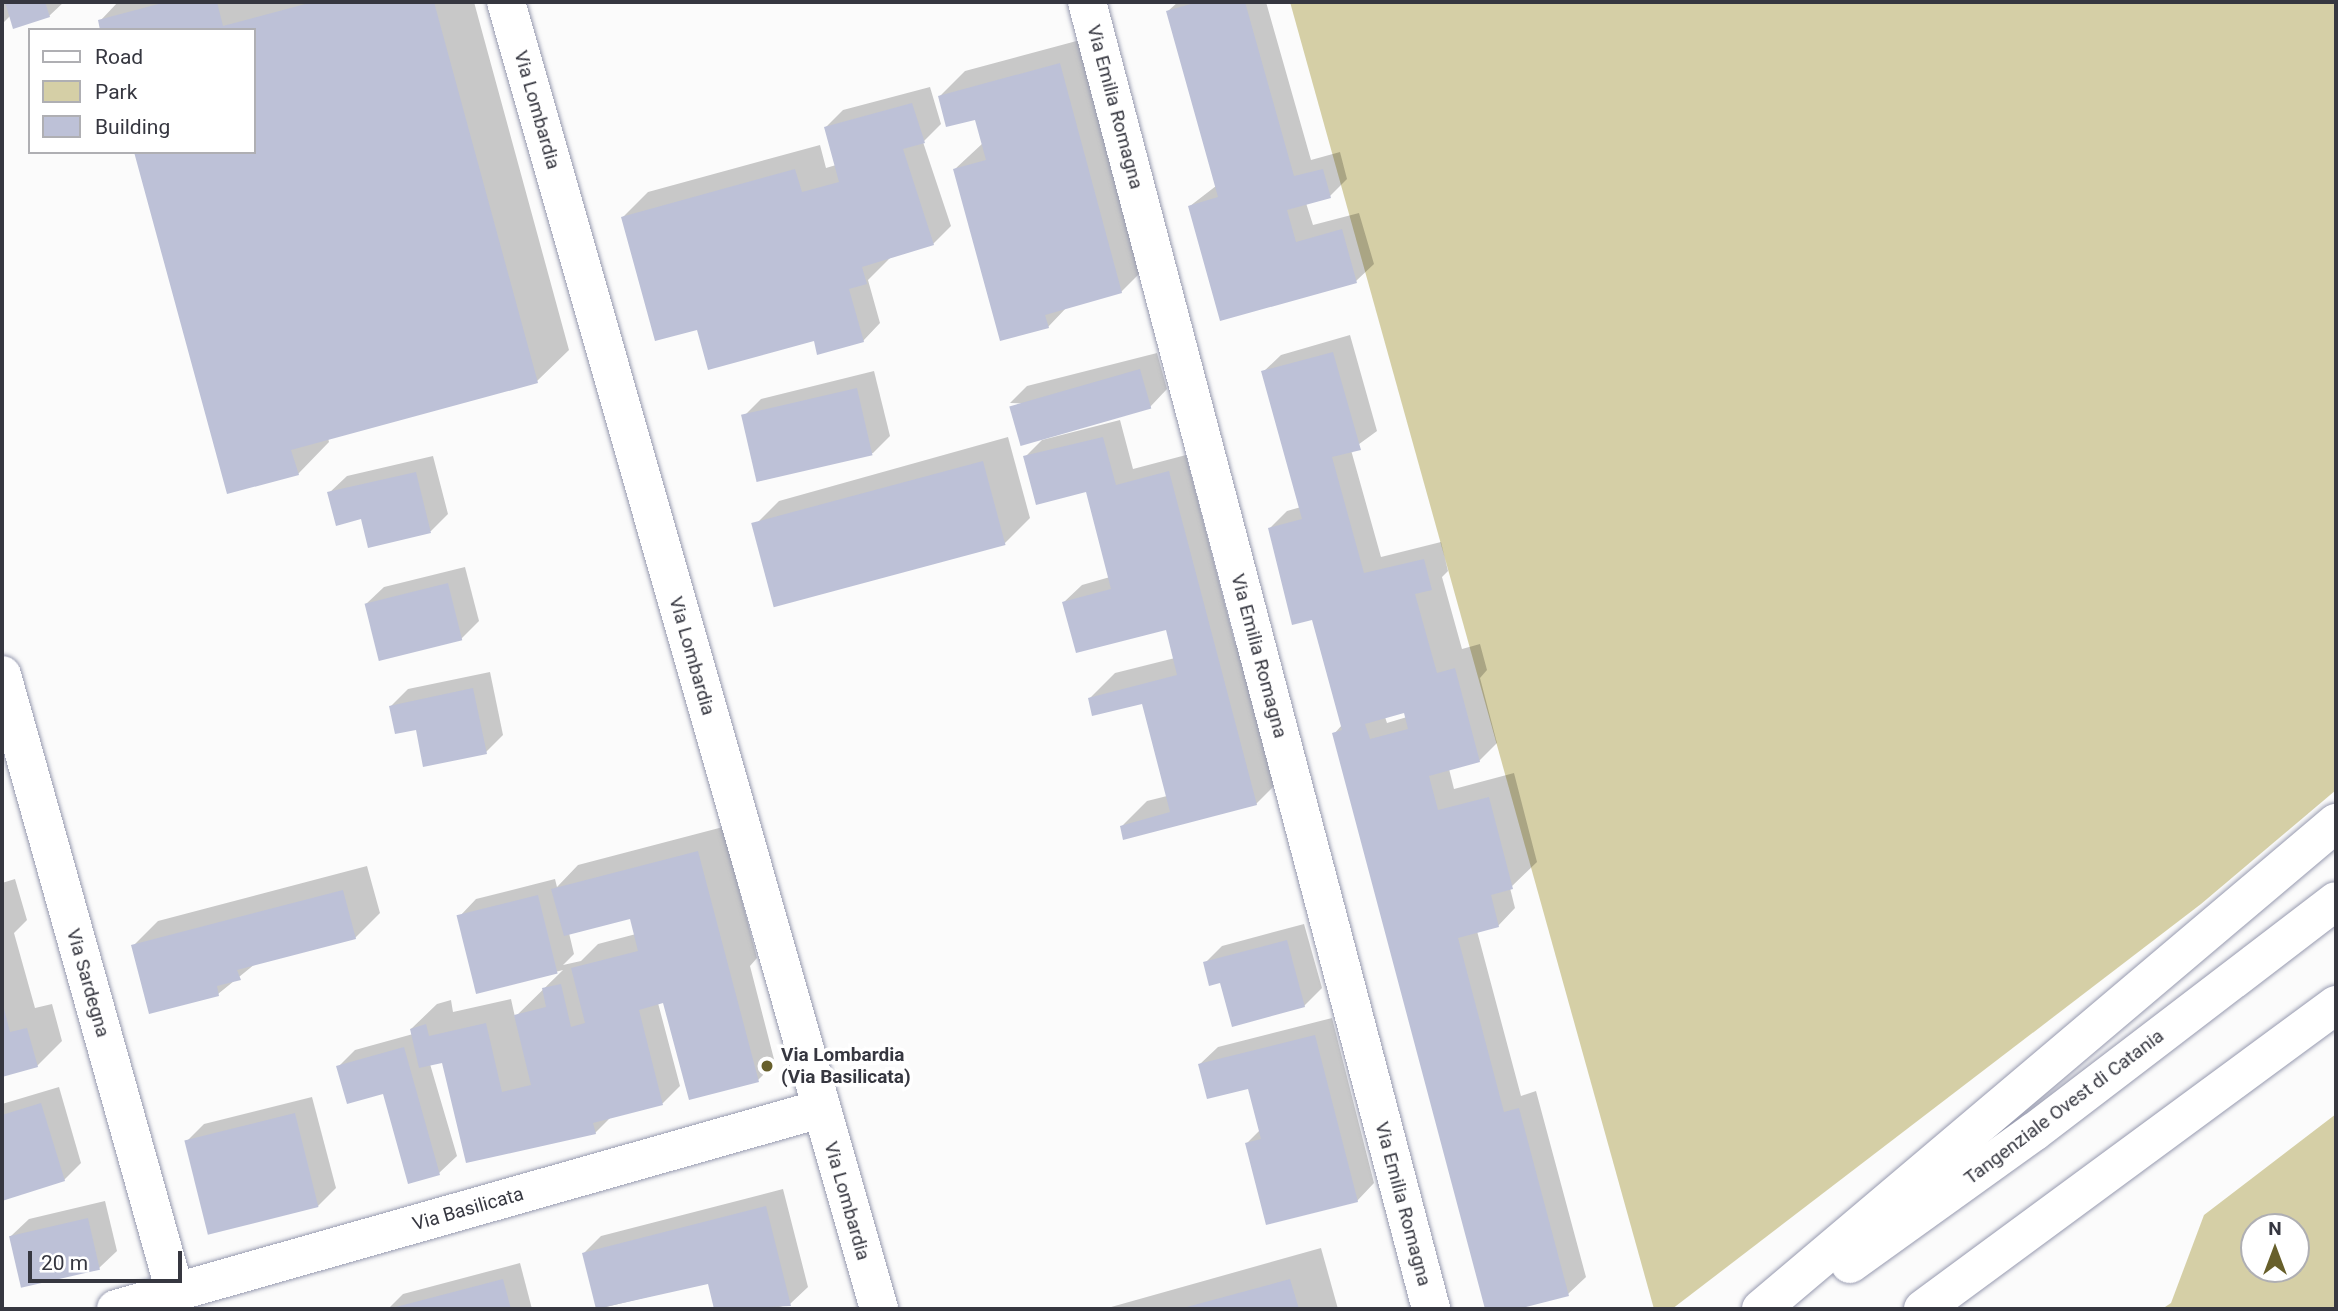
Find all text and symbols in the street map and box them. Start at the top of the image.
street label: Via Emilia Romagna [1082,22,1148,192]
legend [28,28,256,154]
text: Road [95,45,143,69]
street label: Via Lombardia [509,48,565,172]
text: Park [95,80,137,104]
text: Building [95,115,170,139]
street label: Via Emilia Romagna [1226,571,1292,741]
street label: Via Lombardia [664,594,720,718]
street label: Via Sardegna [62,926,114,1040]
street label: Tangenziale Ovest di Catania [1960,1025,2168,1189]
place label: Via Lombardia (Via Basilicata) [781,1044,911,1088]
marker: Via Lombardia (Via Basilicata) [759,1058,775,1074]
street label: Via Emilia Romagna [1370,1119,1436,1289]
street label: Via Lombardia [819,1139,875,1263]
street label: Via Basilicata [410,1182,526,1236]
north arrow [2240,1213,2310,1283]
text: N [2268,1217,2282,1240]
scale bar [32,1238,186,1282]
text: 20 m [41,1251,88,1275]

